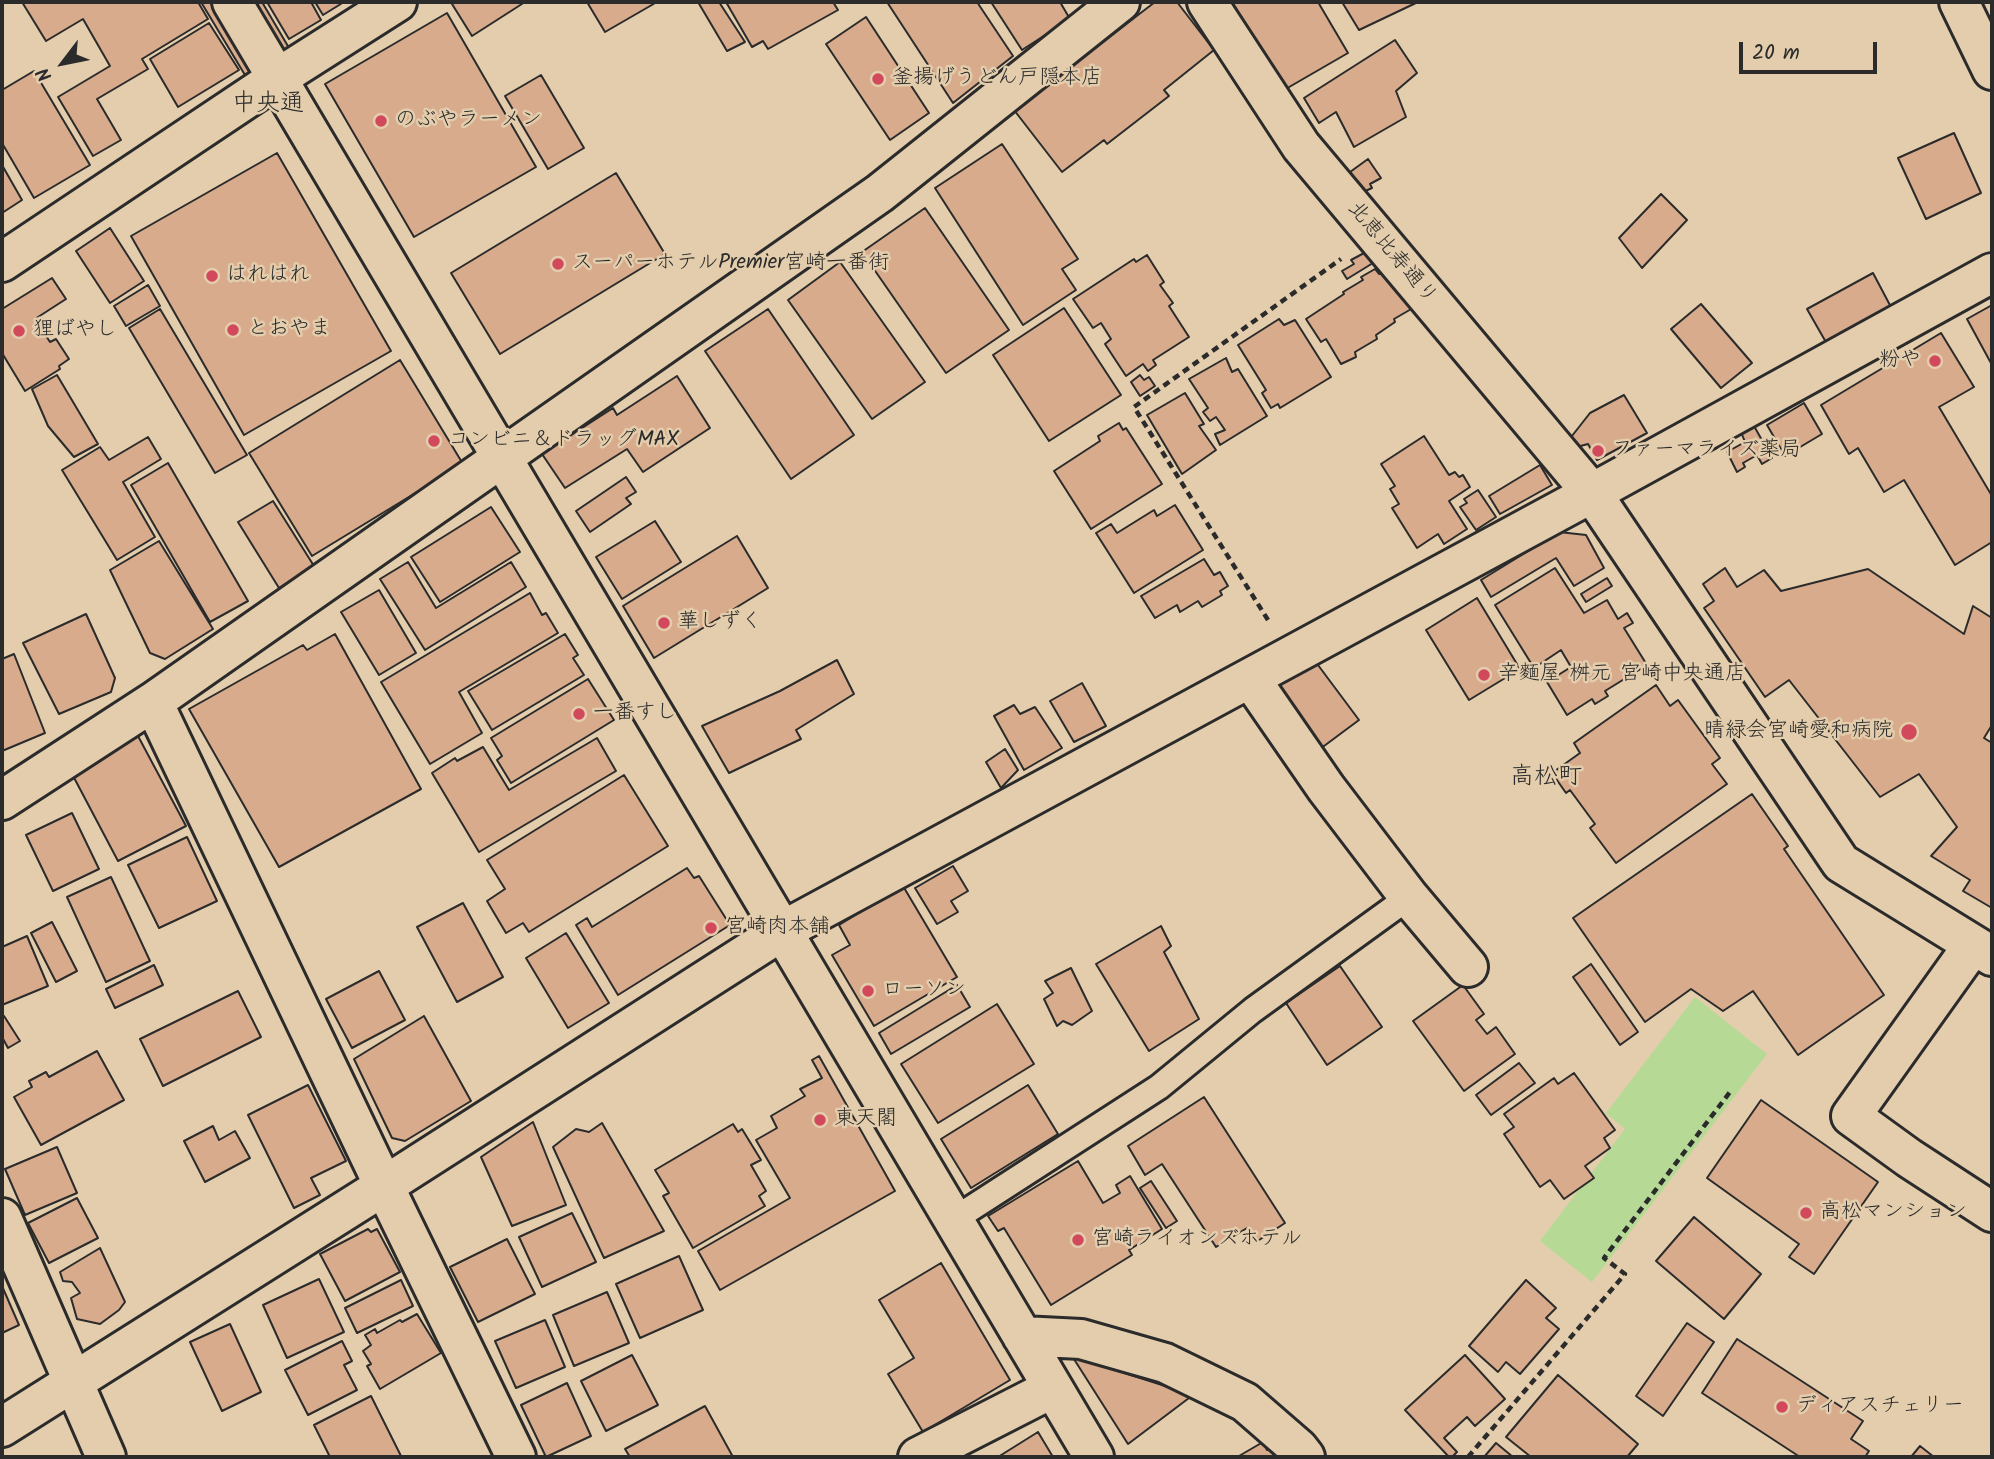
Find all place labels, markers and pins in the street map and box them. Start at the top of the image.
place label: 釜揚げうどん戸隠本店 [892,66,1102,92]
marker: 釜揚げうどん戸隠本店 [870,71,886,87]
place label: のぶやラーメン [395,108,542,134]
marker: のぶやラーメン [373,113,389,129]
place label: スーパーホテルPremier宮崎一番街 [572,251,889,277]
marker: スーパーホテルPremier宮崎一番街 [550,256,566,272]
place label: はれはれ [226,263,310,289]
marker: はれはれ [204,268,220,284]
place label: とおやま [247,317,331,343]
place label: 狸ばやし [33,318,117,344]
marker: とおやま [225,322,241,338]
marker: 狸ばやし [11,323,27,339]
place label: 粉や [1879,348,1921,374]
marker: 粉や [1927,353,1943,369]
place label: コンビニ＆ドラッグMAX [448,428,679,454]
marker: コンビニ＆ドラッグMAX [426,433,442,449]
place label: ファーマライズ薬局 [1612,438,1801,464]
marker: ファーマライズ薬局 [1590,443,1606,459]
place label: 華しずく [678,610,762,636]
marker: 華しずく [656,615,672,631]
place label: 辛麵屋 桝元 宮崎中央通店 [1498,662,1746,688]
marker: 辛麵屋 桝元 宮崎中央通店 [1476,667,1492,683]
place label: 一番すし [593,701,677,727]
marker: 一番すし [571,706,587,722]
place label: 晴緑会宮崎愛和病院 [1704,719,1893,745]
marker: 晴緑会宮崎愛和病院 [1899,722,1919,742]
place label: 宮崎肉本舗 [725,915,830,941]
marker: 宮崎肉本舗 [703,920,719,936]
place label: ローソン [882,978,966,1004]
marker: ローソン [860,983,876,999]
place label: 東天閣 [834,1107,897,1133]
marker: 東天閣 [812,1112,828,1128]
place label: 高松マンション [1820,1200,1967,1226]
marker: 高松マンション [1798,1205,1814,1221]
place label: 宮崎ライオンズホテル [1092,1227,1302,1253]
marker: 宮崎ライオンズホテル [1070,1232,1086,1248]
place label: ディアスチェリー [1796,1394,1964,1420]
marker: ディアスチェリー [1774,1399,1790,1415]

